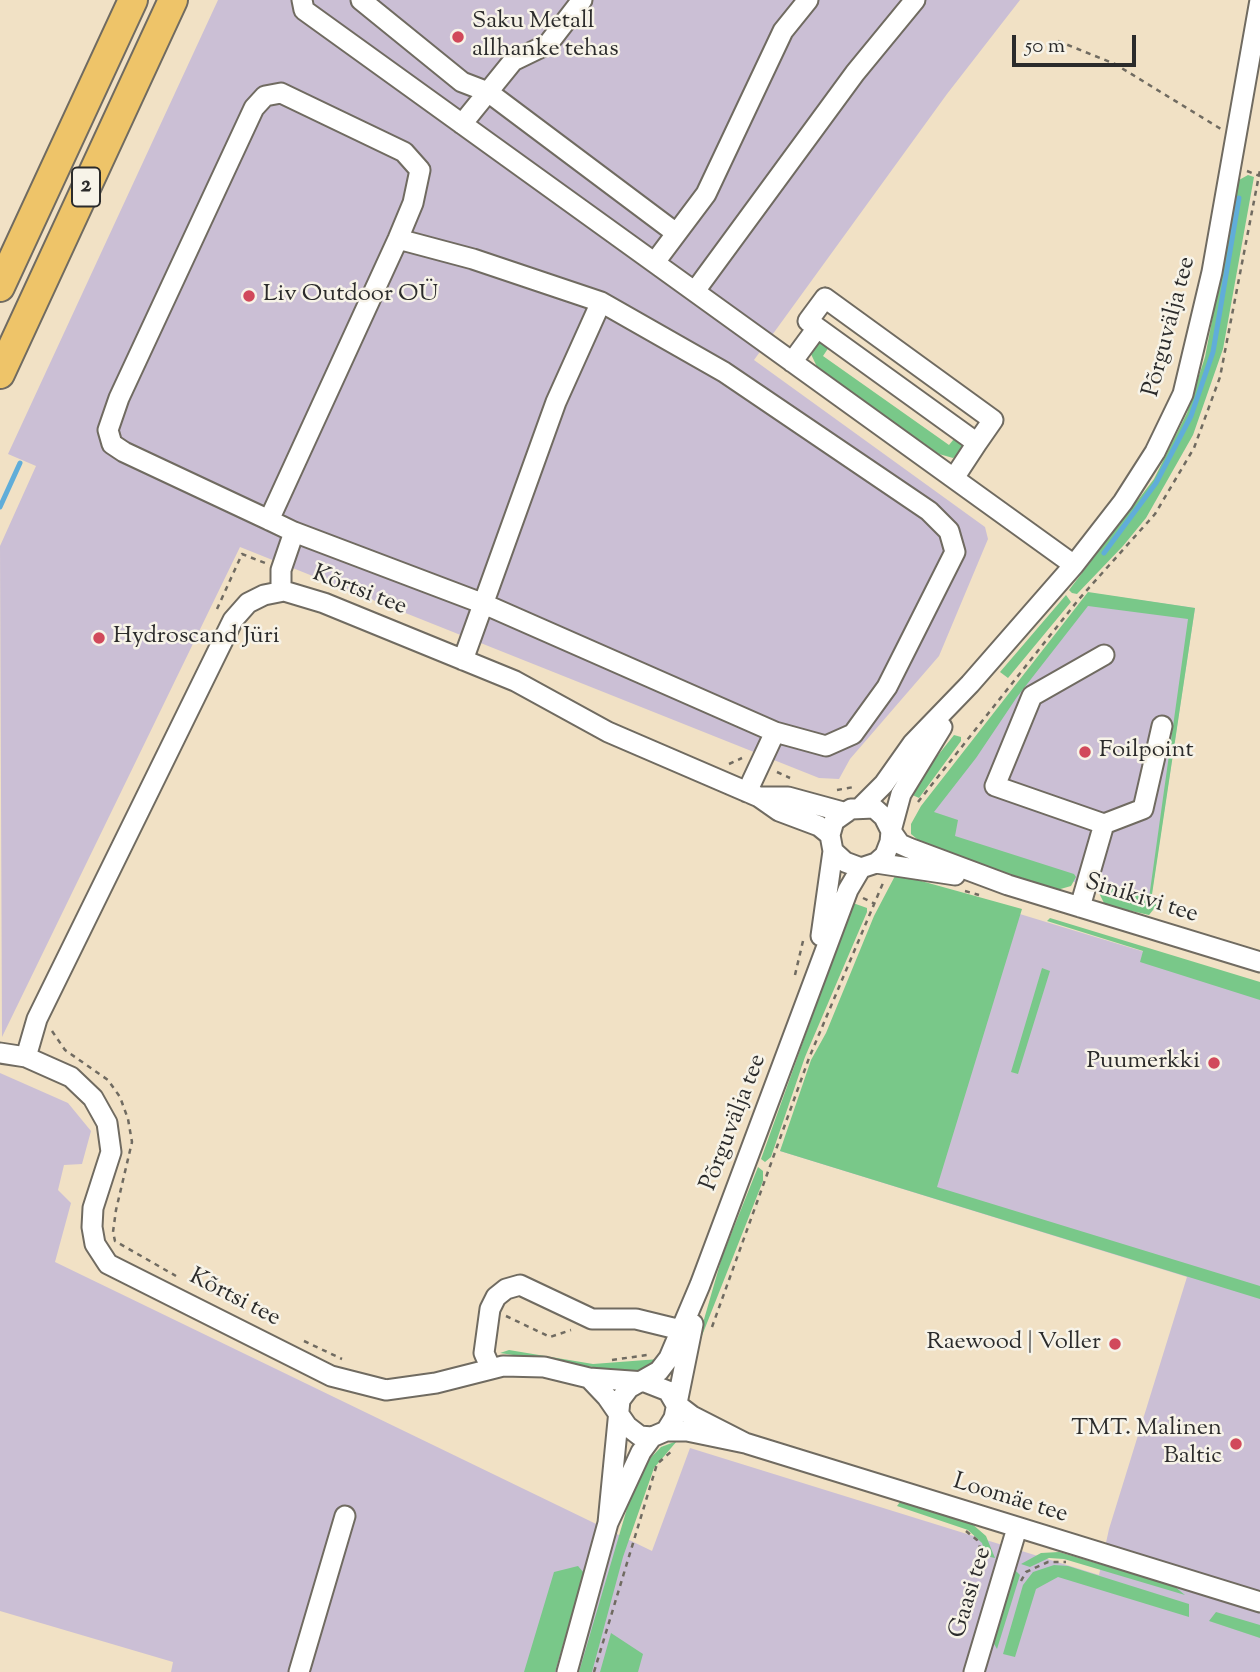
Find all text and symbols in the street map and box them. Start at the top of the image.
place label: Saku Metall allhanke tehas [472,9,619,65]
scale bar [1015,21,1139,65]
marker: Saku Metall allhanke tehas [450,29,466,45]
text: 50 m [1025,32,1065,62]
road number: 2 [72,168,100,206]
street label: Põrguvälja tee [1138,254,1204,400]
place label: Liv Outdoor OÜ [263,282,438,310]
marker: Liv Outdoor OÜ [241,288,257,304]
street label: Kõrtsi tee [308,561,410,623]
place label: Hydroscand Jüri [113,624,279,652]
marker: Hydroscand Jüri [91,630,107,646]
place label: Foilpoint [1099,738,1194,766]
marker: Foilpoint [1077,744,1093,760]
street label: Sinikivi tee [1081,869,1201,931]
place label: Puumerkki [1087,1049,1200,1077]
street label: Põrguvälja tee [696,1051,774,1195]
marker: Puumerkki [1206,1055,1222,1071]
street label: Kõrtsi tee [184,1264,284,1334]
place label: Raewood | Voller [927,1330,1101,1358]
marker: Raewood | Voller [1107,1336,1123,1352]
place label: TMT. Malinen Baltic [1071,1416,1222,1472]
marker: TMT. Malinen Baltic [1228,1436,1244,1452]
street label: Loomäe tee [949,1469,1071,1531]
street label: Gaasi tee [945,1544,999,1642]

